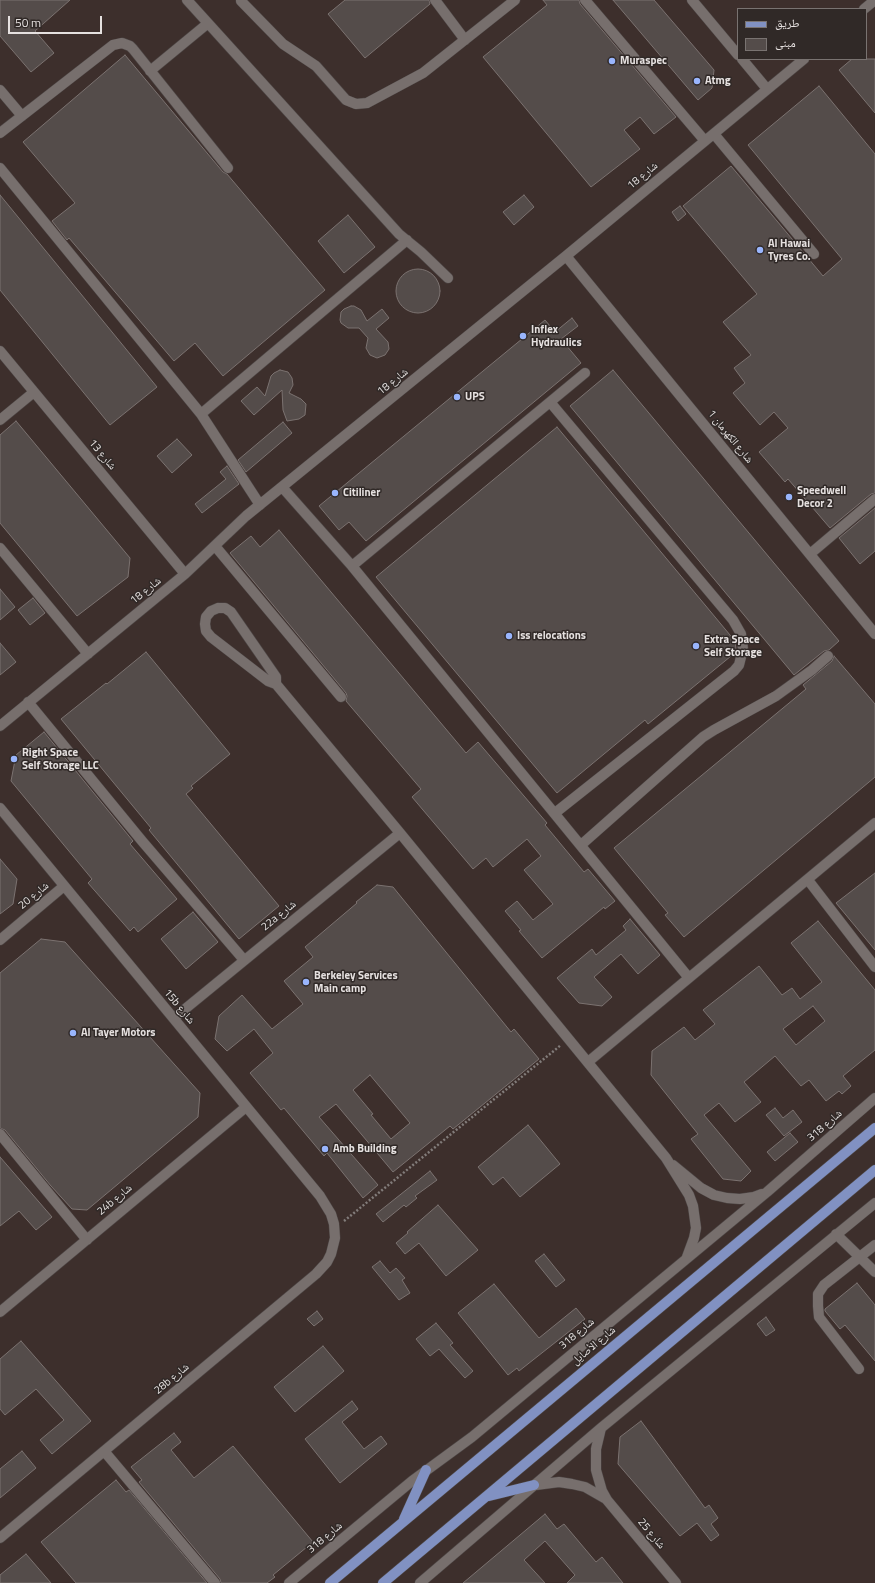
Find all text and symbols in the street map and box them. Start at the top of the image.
scale bar [10,8,104,34]
legend [737,8,867,60]
text: 50 m [15,13,41,32]
text: طريق [775,13,800,32]
text: مبنى [775,33,796,52]
place label: Muraspec [620,54,667,68]
marker: Muraspec [607,56,617,66]
place label: Atmg [705,74,731,88]
marker: Atmg [692,76,702,86]
street label: شارع 18 [625,159,661,193]
place label: Al Hawai Tyres Co. [768,237,811,263]
marker: Al Hawai Tyres Co. [755,245,765,255]
place label: Inflex Hydraulics [531,323,582,349]
marker: Inflex Hydraulics [518,331,528,341]
street label: شارع 18 [375,366,411,398]
place label: UPS [465,390,485,404]
marker: UPS [452,392,462,402]
street label: شارع الكهرمان 1 [704,408,756,466]
street label: شارع 13 [85,437,119,473]
place label: Speedwell Decor 2 [797,484,846,510]
place label: Citiliner [343,486,380,500]
marker: Citiliner [330,488,340,498]
marker: Speedwell Decor 2 [784,492,794,502]
street label: شارع 18 [128,575,164,607]
place label: Iss relocations [517,629,586,643]
marker: Iss relocations [504,631,514,641]
place label: Extra Space Self Storage [704,633,762,659]
marker: Extra Space Self Storage [691,641,701,651]
place label: Right Space Self Storage LLC [22,746,99,772]
marker: Right Space Self Storage LLC [9,754,19,764]
street label: شارع 20 [16,879,52,913]
street label: 22a شارع [259,898,299,934]
place label: Berkeley Services Main camp [314,969,398,995]
marker: Berkeley Services Main camp [301,977,311,987]
street label: 15b شارع [161,987,197,1027]
place label: Al Tayer Motors [81,1026,155,1040]
marker: Al Tayer Motors [68,1028,78,1038]
street label: شارع 318 [805,1107,845,1145]
place label: Amb Building [333,1142,397,1156]
marker: Amb Building [320,1144,330,1154]
street label: 24b شارع [95,1182,135,1218]
street label: شارع 318 [557,1316,597,1352]
street label: شارع الأصايل [569,1324,619,1368]
street label: 28b شارع [152,1361,192,1397]
street label: شارع 25 [634,1516,668,1552]
street label: شارع 318 [305,1520,345,1556]

